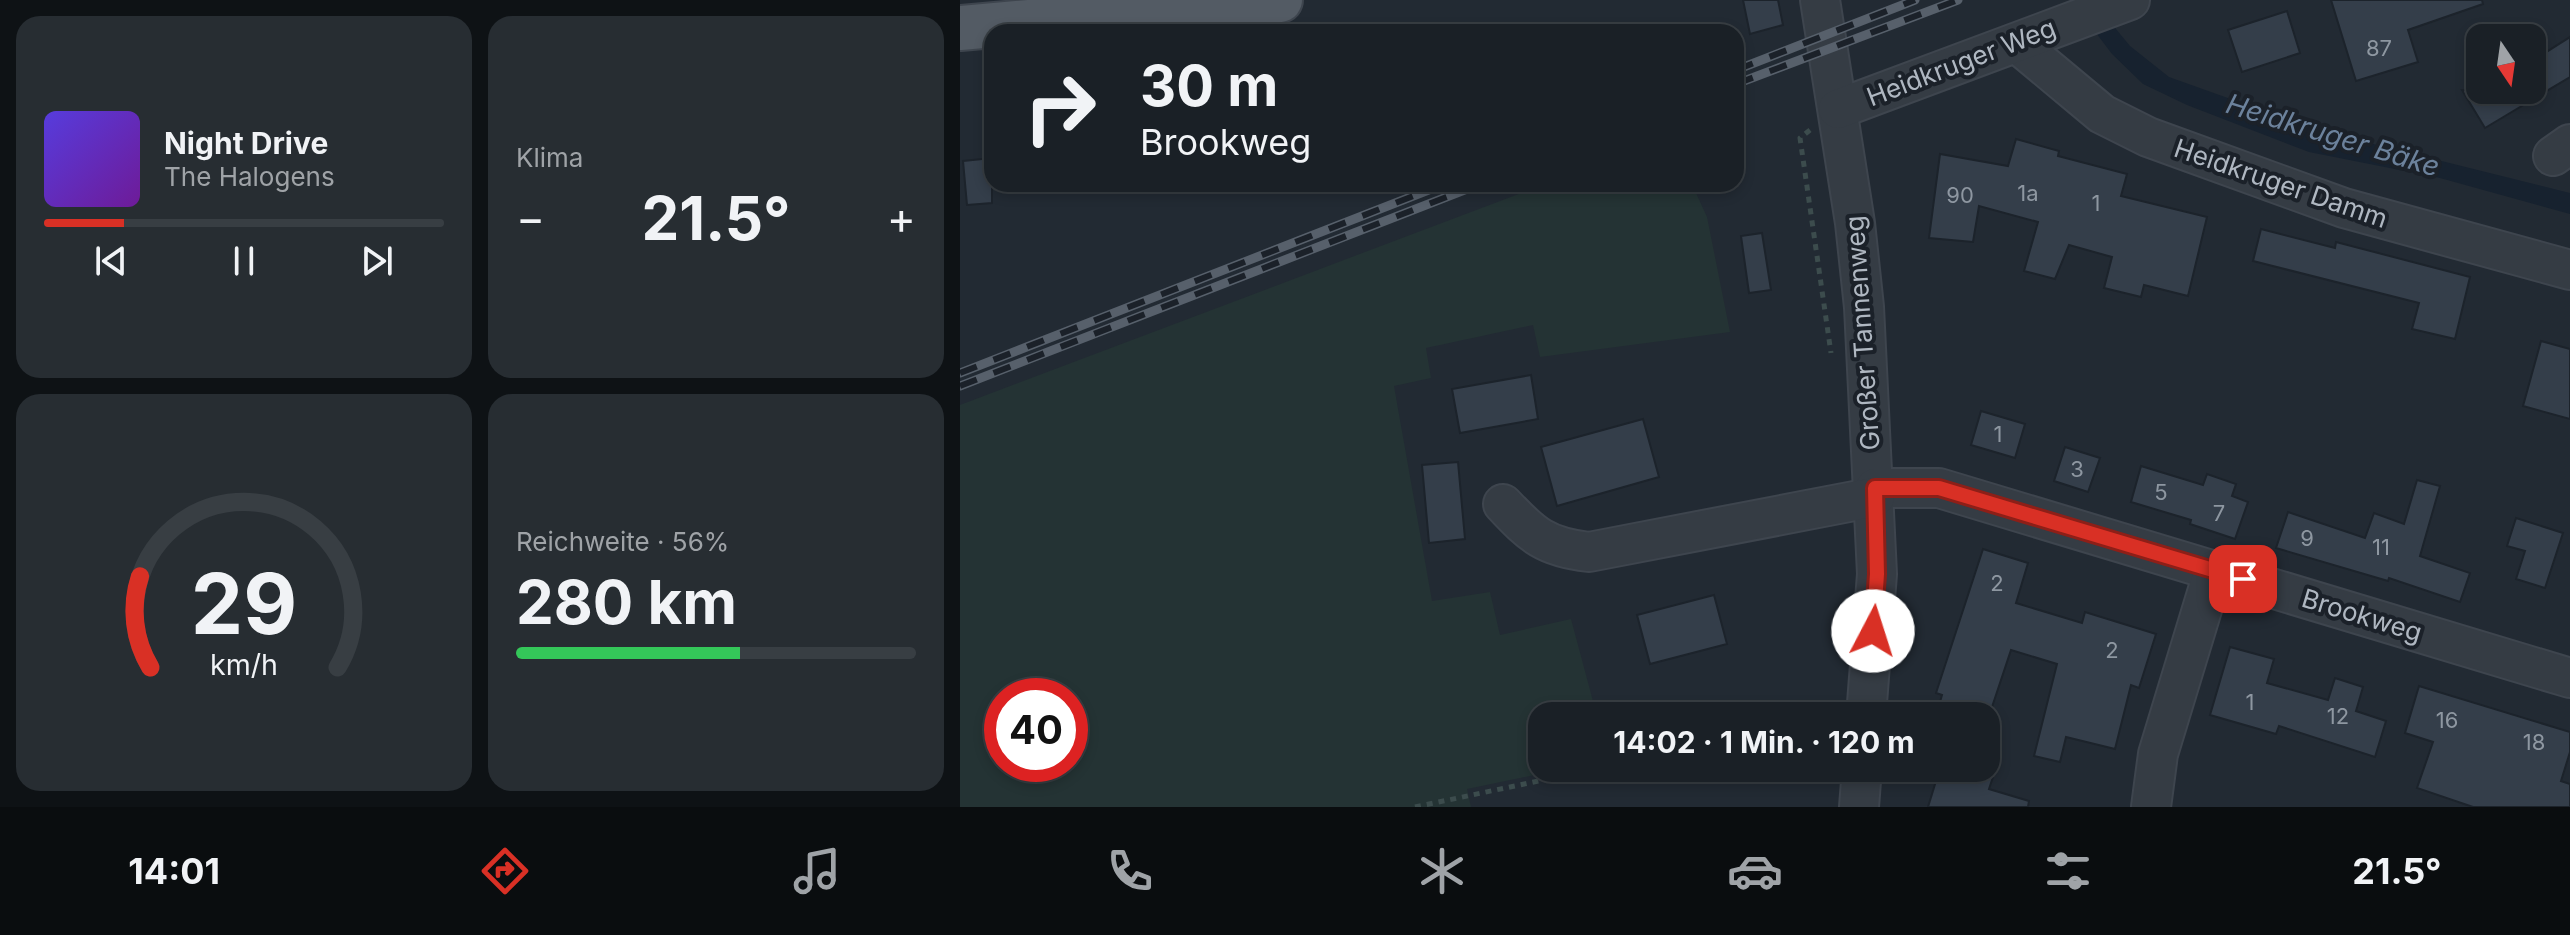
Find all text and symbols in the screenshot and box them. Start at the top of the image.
street label: Heidkruger Weg [1862,12,2060,112]
north arrow [2466,24,2546,104]
map controls [2466,24,2546,104]
house number: 87 [2366,35,2392,61]
text: 30 m [1140,52,1278,120]
icon: right [1008,56,1112,160]
water label: Heidkruger Bäke [2222,86,2444,184]
text: Brookweg [1140,120,1311,164]
text: Night Drive [164,125,328,161]
street label: Heidkruger Damm [2170,132,2392,234]
text: Klima [516,142,583,173]
text: The Halogens [164,161,335,192]
house number: 1a [2017,180,2039,206]
text: 21.5° [642,182,790,254]
house number: 90 [1946,182,1974,208]
house number: 1 [2092,190,2100,216]
text: − [516,191,545,245]
text: + [887,191,916,245]
street label: Großer Tannenweg [1838,215,1886,451]
icon: previous [89,239,133,283]
icon: pause [222,239,266,283]
icon: next [355,239,399,283]
house number: 1 [1994,421,2002,447]
house number: 3 [2070,456,2084,482]
house number: 5 [2154,479,2168,505]
house number: 7 [2213,500,2225,526]
house number: 9 [2300,525,2314,551]
text: Reichweite · 56% [516,526,729,557]
house number: 11 [2372,534,2390,560]
pin [2209,545,2277,613]
text: 29 [191,553,297,654]
icon: arrive [2221,557,2265,601]
text: 280 km [516,566,737,638]
house number: 2 [1990,570,2004,596]
street label: Brookweg [2298,582,2426,648]
position arrow [1831,589,1915,673]
house number: 2 [2105,637,2119,663]
text: km/h [210,647,278,682]
speed limit sign: 40 [984,678,1088,782]
house number: 1 [2246,689,2254,715]
house number: 12 [2327,703,2349,729]
house number: 16 [2436,707,2458,733]
text: 14:02 · 1 Min. · 120 m [1613,724,1915,760]
house number: 18 [2523,729,2545,755]
icon: directions [477,843,533,899]
icon: music [789,843,845,899]
icon: phone [1102,843,1158,899]
icon: climate [1414,843,1470,899]
icon: car [1727,843,1783,899]
icon: filters [2040,843,2096,899]
text: 14:01 [128,849,220,893]
text: 21.5° [2352,849,2442,893]

